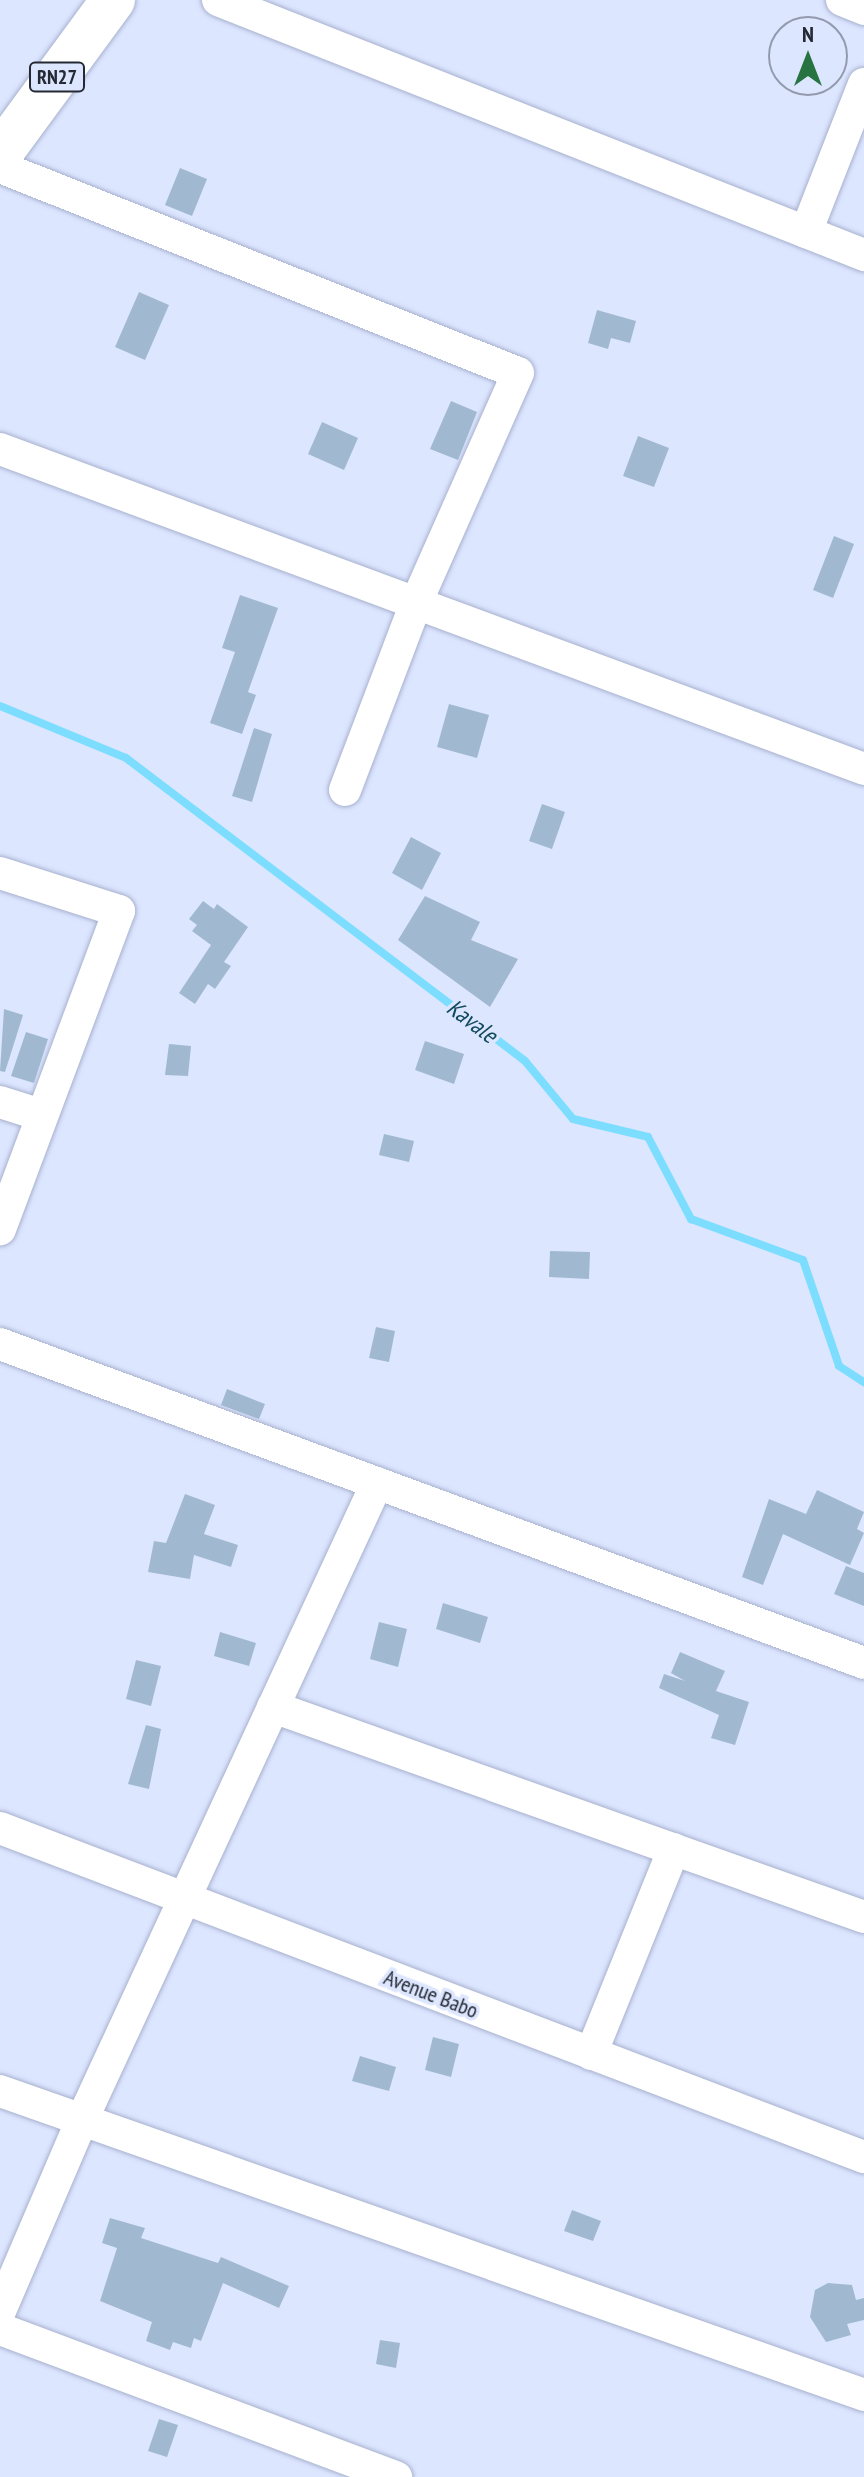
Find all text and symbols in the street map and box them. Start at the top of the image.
north arrow [768,16,848,96]
text: N [802,20,814,48]
road number: RN27 [29,61,85,93]
water label: Kavale [441,993,503,1049]
street label: Avenue Babo [380,1964,482,2024]

